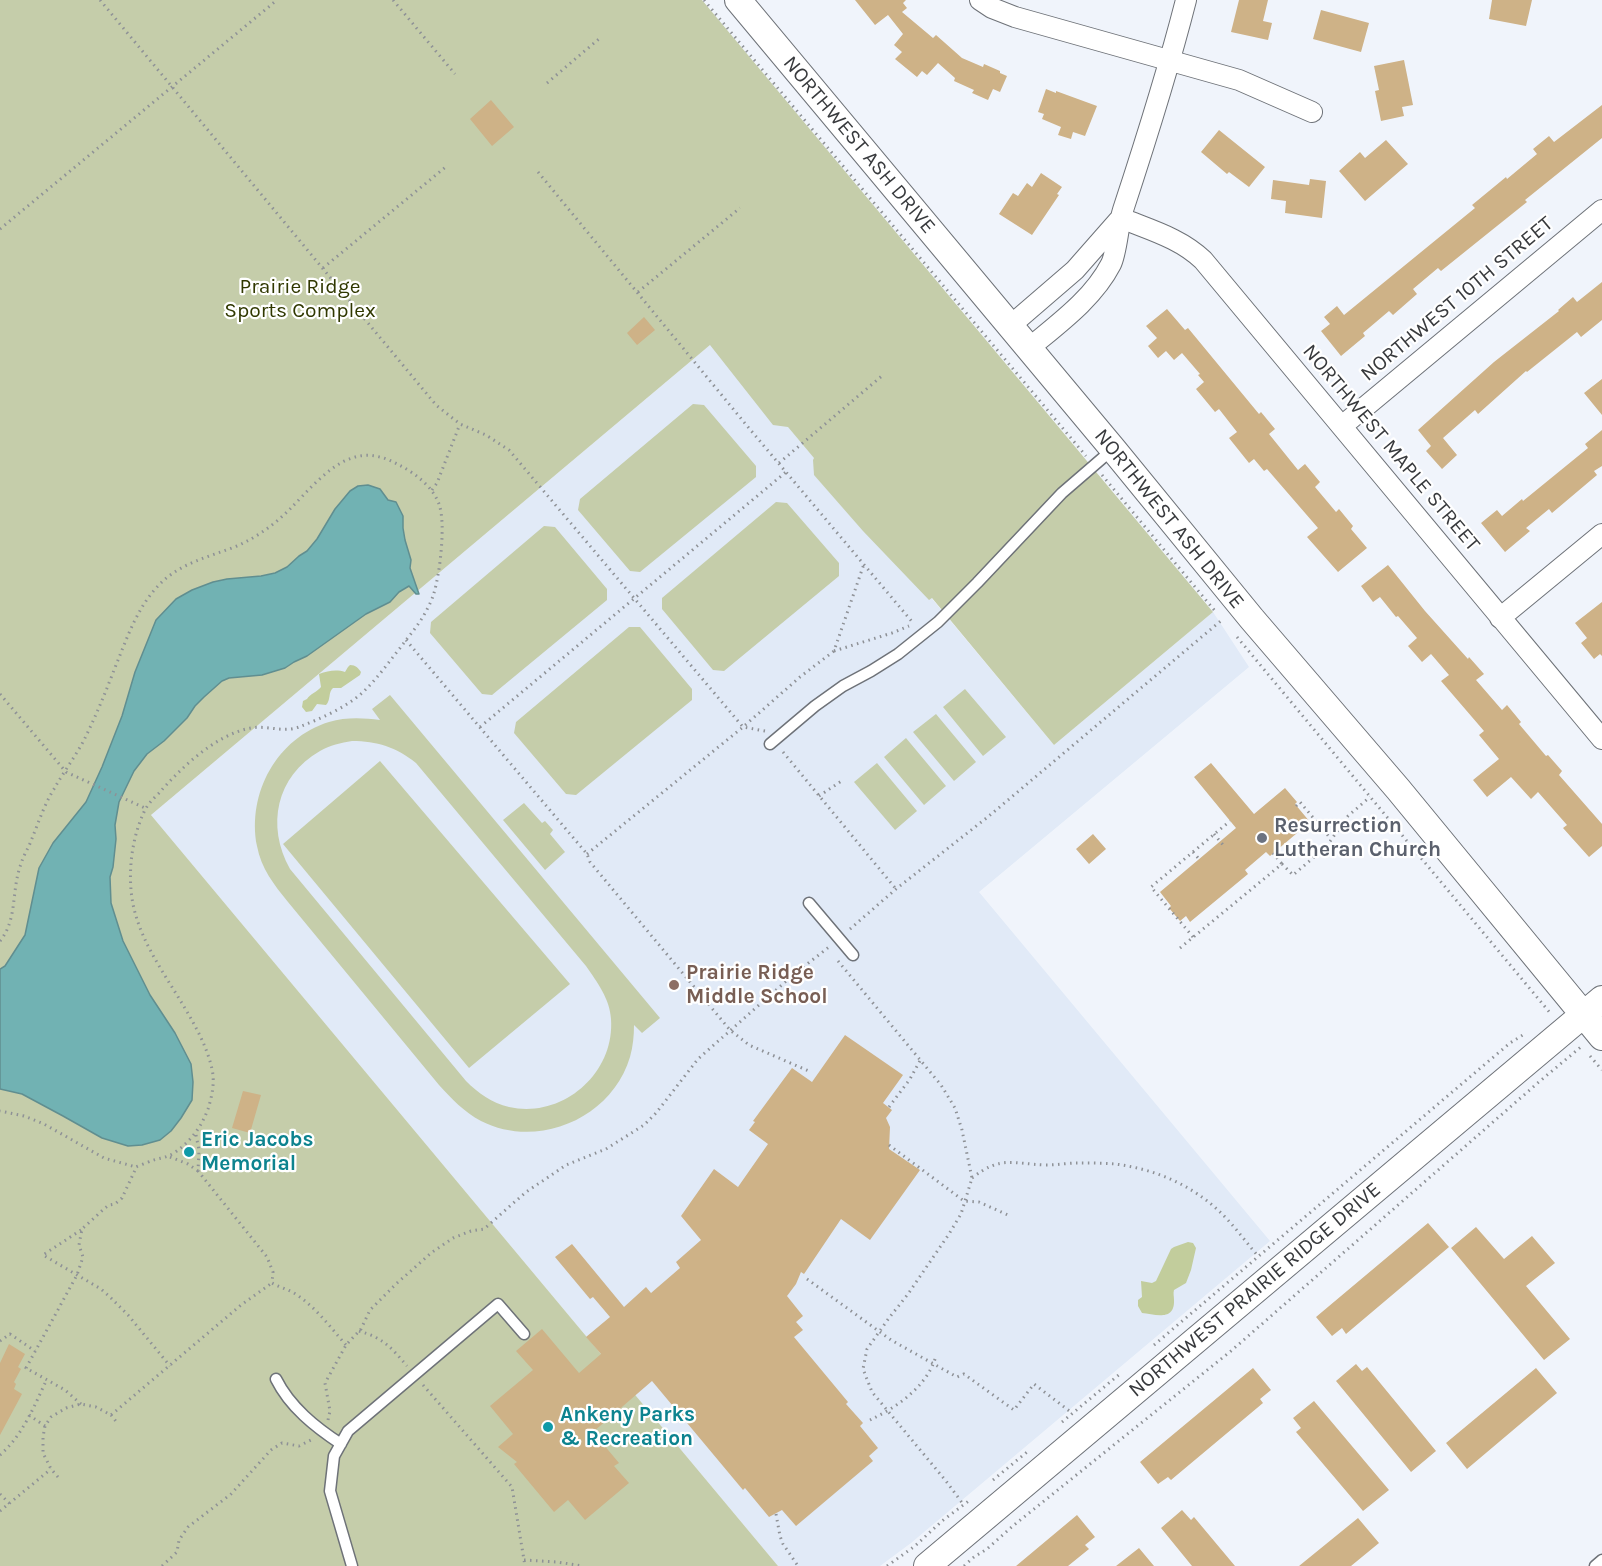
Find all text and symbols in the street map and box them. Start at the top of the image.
street label: NORTHWEST ASH DRIVE [777,51,941,239]
street label: NORTHWEST 10TH STREET [1356,211,1558,387]
park label: Prairie Ridge Sports Complex [224,274,376,324]
street label: NORTHWEST MAPLE STREET [1297,339,1485,557]
street label: NORTHWEST ASH DRIVE [1089,424,1249,614]
place label: Resurrection Lutheran Church [1274,813,1441,863]
marker: Resurrection Lutheran Church [1255,831,1269,845]
place label: Prairie Ridge Middle School [686,960,828,1010]
marker: Prairie Ridge Middle School [667,978,681,992]
place label: Eric Jacobs Memorial [201,1127,313,1177]
marker: Eric Jacobs Memorial [182,1145,196,1159]
street label: NORTHWEST PRAIRIE RIDGE DRIVE [1124,1177,1386,1403]
place label: Ankeny Parks & Recreation [560,1402,695,1452]
marker: Ankeny Parks & Recreation [541,1420,555,1434]

